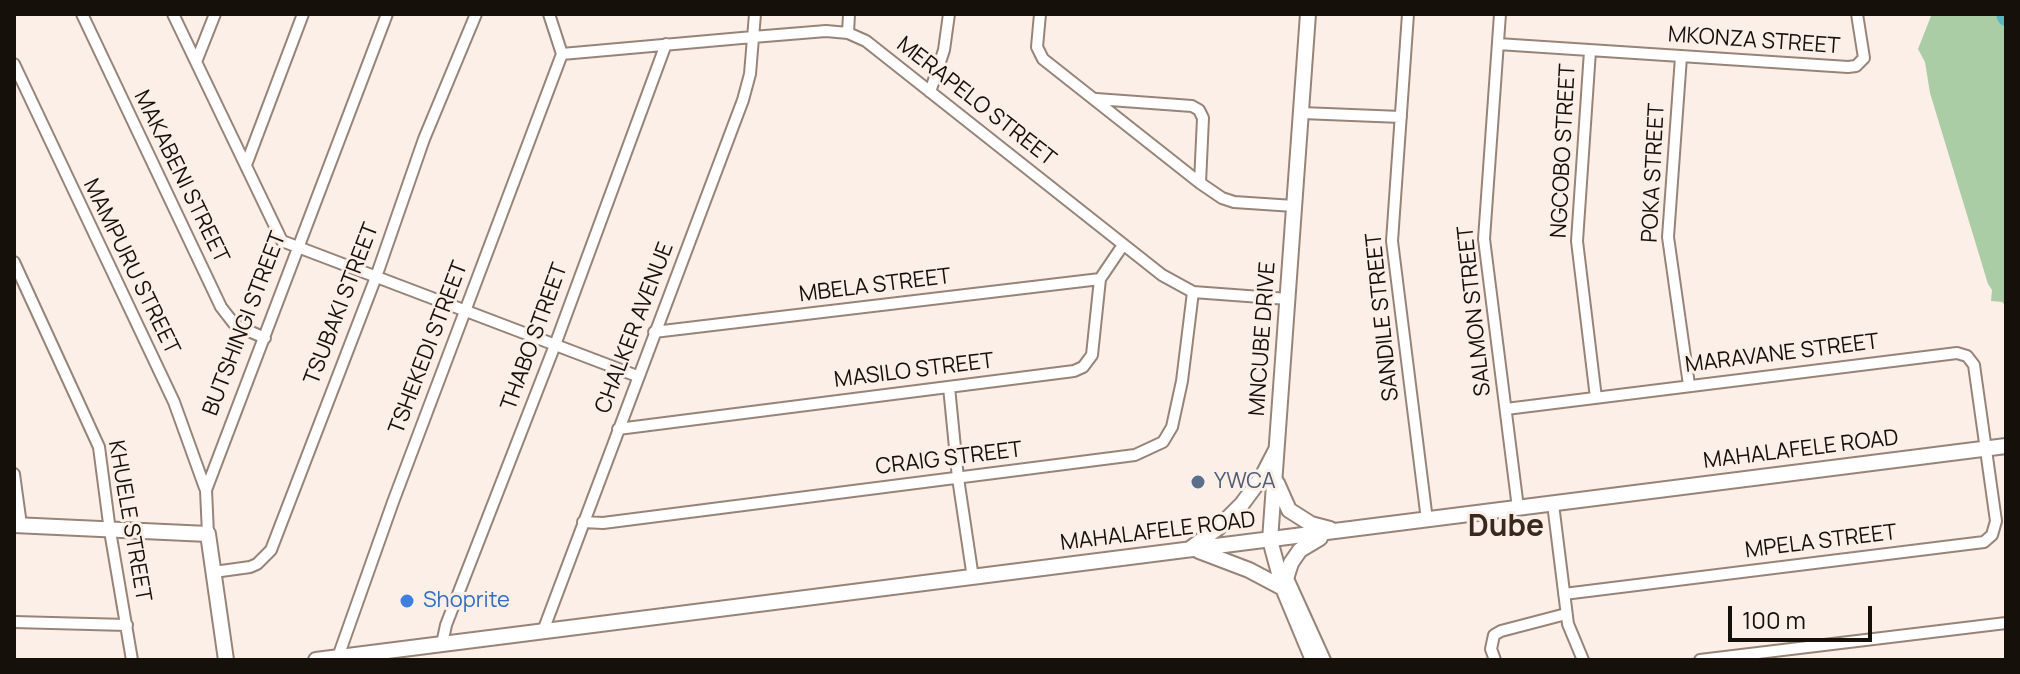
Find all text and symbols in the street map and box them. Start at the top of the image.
street label: MKONZA STREET [1667,22,1841,60]
street label: MERAPELO STREET [891,32,1061,172]
street label: NGCOBO STREET [1546,63,1582,239]
street label: MAKABENI STREET [128,86,234,268]
street label: POKA STREET [1637,103,1671,243]
street label: MAMPURU STREET [77,175,185,359]
street label: TSUBAKI STREET [299,219,385,389]
street label: SALMON STREET [1453,224,1497,398]
street label: BUTSHINGI STREET [198,228,292,420]
street label: SANDILE STREET [1361,231,1405,403]
street label: CHALKER AVENUE [590,239,680,417]
street label: TSHEKEDI STREET [384,258,474,438]
street label: THABO STREET [496,260,574,414]
street label: MNCUBE DRIVE [1244,261,1282,417]
street label: MBELA STREET [798,264,952,308]
street label: MARAVANE STREET [1684,329,1880,379]
street label: MASILO STREET [833,348,995,394]
street label: MAHALAFELE ROAD [1702,425,1900,475]
street label: CRAIG STREET [874,437,1024,481]
street label: KHUELE STREET [102,438,156,604]
place label: YWCA [1214,469,1276,495]
marker: YWCA [1189,473,1207,491]
street label: MAHALAFELE ROAD [1059,507,1257,557]
district label: Dube [1468,510,1544,546]
street label: MPELA STREET [1744,520,1898,564]
place label: Shoprite [423,588,510,614]
scale bar [1732,590,1876,640]
marker: Shoprite [398,592,416,610]
text: 100 m [1742,603,1806,636]

